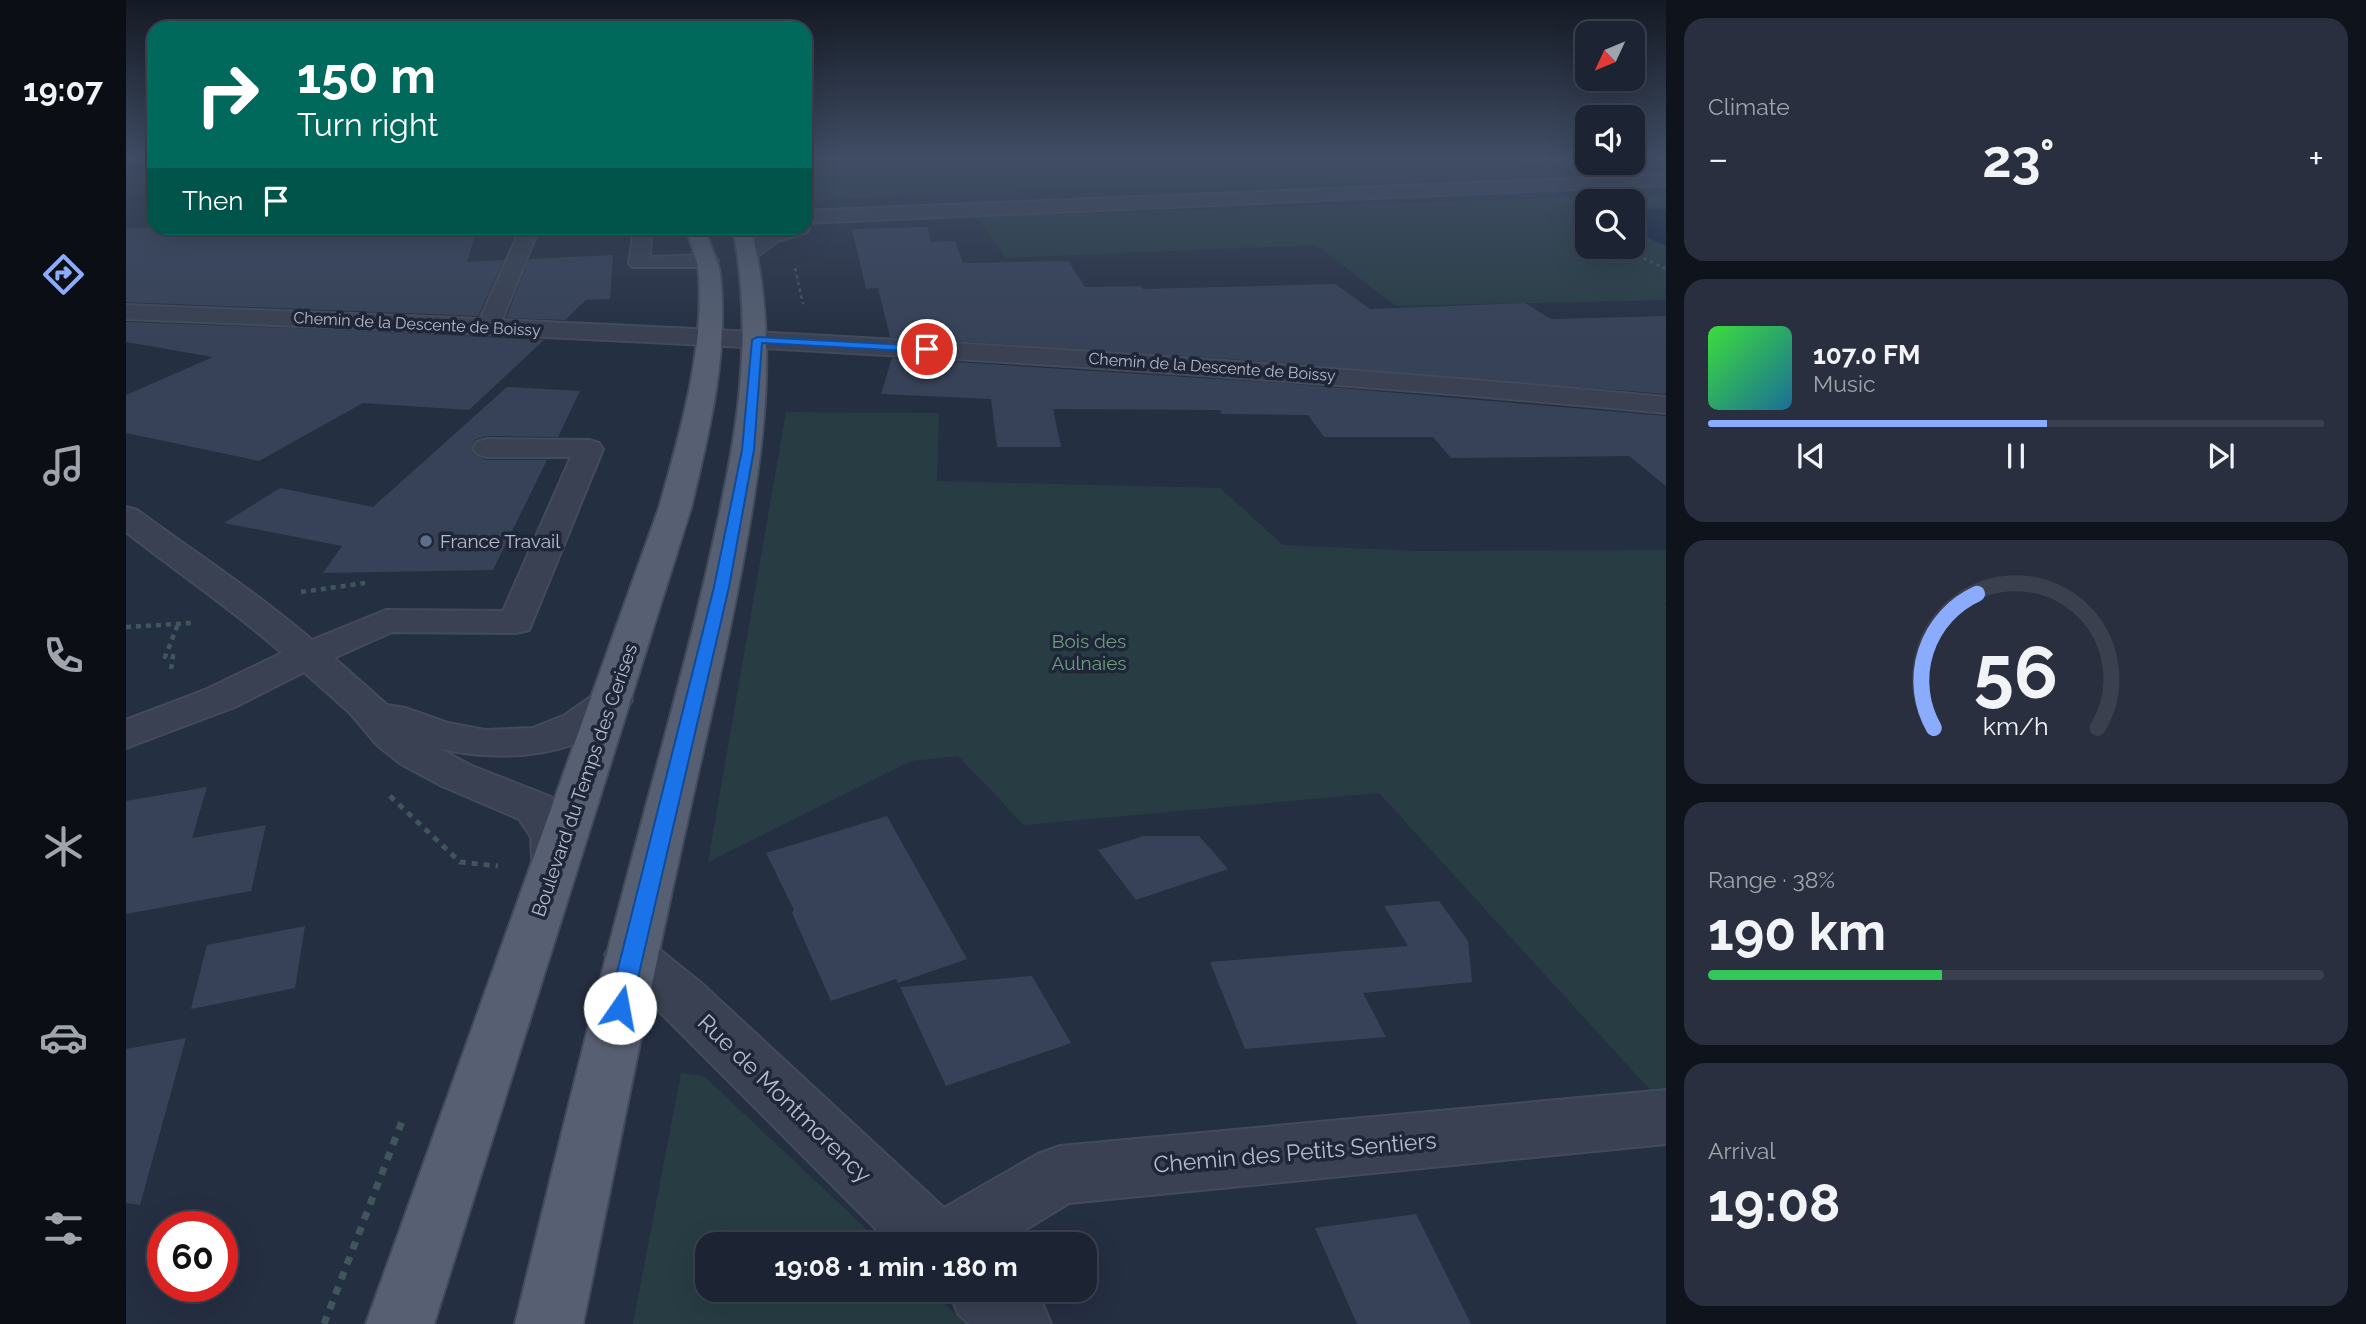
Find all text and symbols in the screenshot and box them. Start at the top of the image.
north arrow [1575,21,1645,91]
map controls [1575,21,1645,259]
text: 150 m [297,47,436,104]
icon: right [182,49,273,140]
text: 19:07 [23,71,103,108]
text: Climate [1708,93,1790,120]
button: sound [1575,105,1645,175]
text: Turn right [297,106,438,143]
text: 23° [1982,128,2055,189]
text: − [1708,136,1728,181]
text: + [2308,136,2324,181]
icon: arrive [257,182,295,220]
text: Then [182,186,243,216]
button: search [1575,189,1645,259]
icon: directions [39,250,88,299]
street label: Chemin de la Descente de Boissy [293,308,541,340]
pin [897,319,957,379]
icon: arrive [908,330,946,368]
text: 107.0 FM [1813,340,1920,370]
street label: Chemin de la Descente de Boissy [1088,349,1336,385]
text: Music [1813,370,1876,397]
icon: previous [1792,437,1830,475]
icon: pause [1997,437,2035,475]
icon: next [2202,437,2240,475]
icon: music [39,441,88,490]
place label: France Travail [440,530,561,552]
marker: France Travail [418,533,434,549]
park label: Bois des Aulnaies [1052,630,1127,674]
text: 56 [1974,630,2058,715]
icon: phone [39,631,88,680]
street label: Boulevard du Temps des Cerises [527,641,641,919]
text: km/h [1983,711,2049,741]
icon: climate [39,822,88,871]
text: Range · 38% [1708,866,1835,893]
text: 190 km [1708,901,1886,962]
position arrow [583,971,657,1045]
street label: Rue de Montmorency [693,1008,877,1188]
icon: car [39,1013,88,1062]
street label: Chemin des Petits Sentiers [1152,1126,1438,1178]
text: Arrival [1708,1137,1775,1164]
text: 19:08 [1708,1172,1841,1233]
icon: filters [39,1204,88,1253]
speed limit sign: 60 [147,1211,238,1302]
text: 19:08 · 1 min · 180 m [774,1252,1018,1282]

